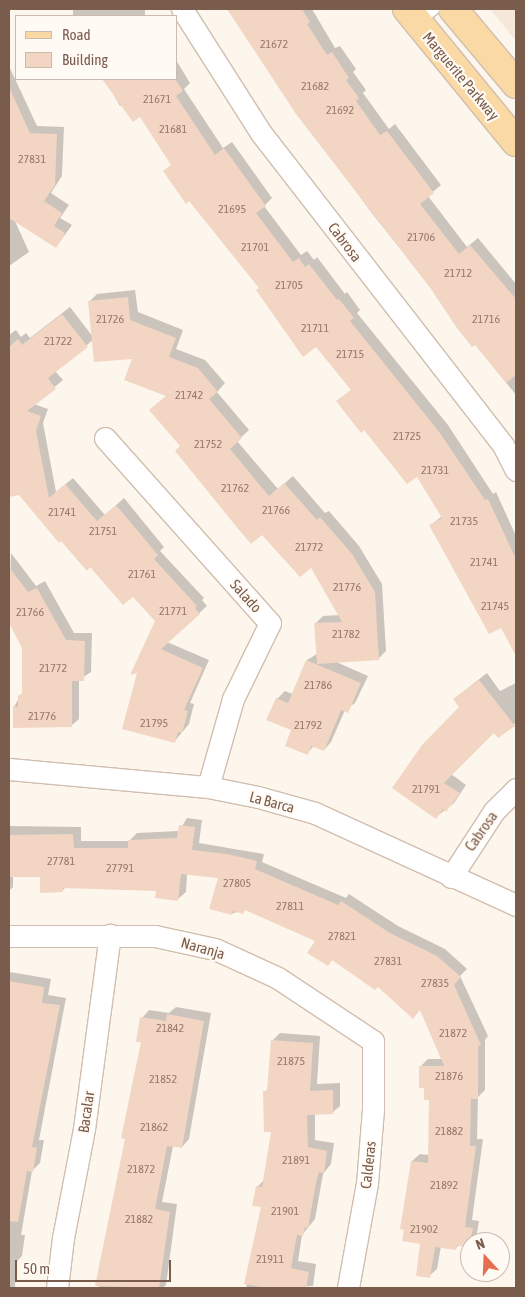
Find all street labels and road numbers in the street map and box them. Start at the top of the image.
street label: Marguerite Parkway [419,28,503,124]
street label: Cabrosa [324,219,366,265]
street label: Salado [226,576,266,616]
street label: La Barca [248,787,296,817]
street label: Cabrosa [461,808,501,854]
street label: Naranja [179,933,227,963]
street label: Bacalar [74,1090,98,1134]
street label: Calderas [357,1140,379,1190]

